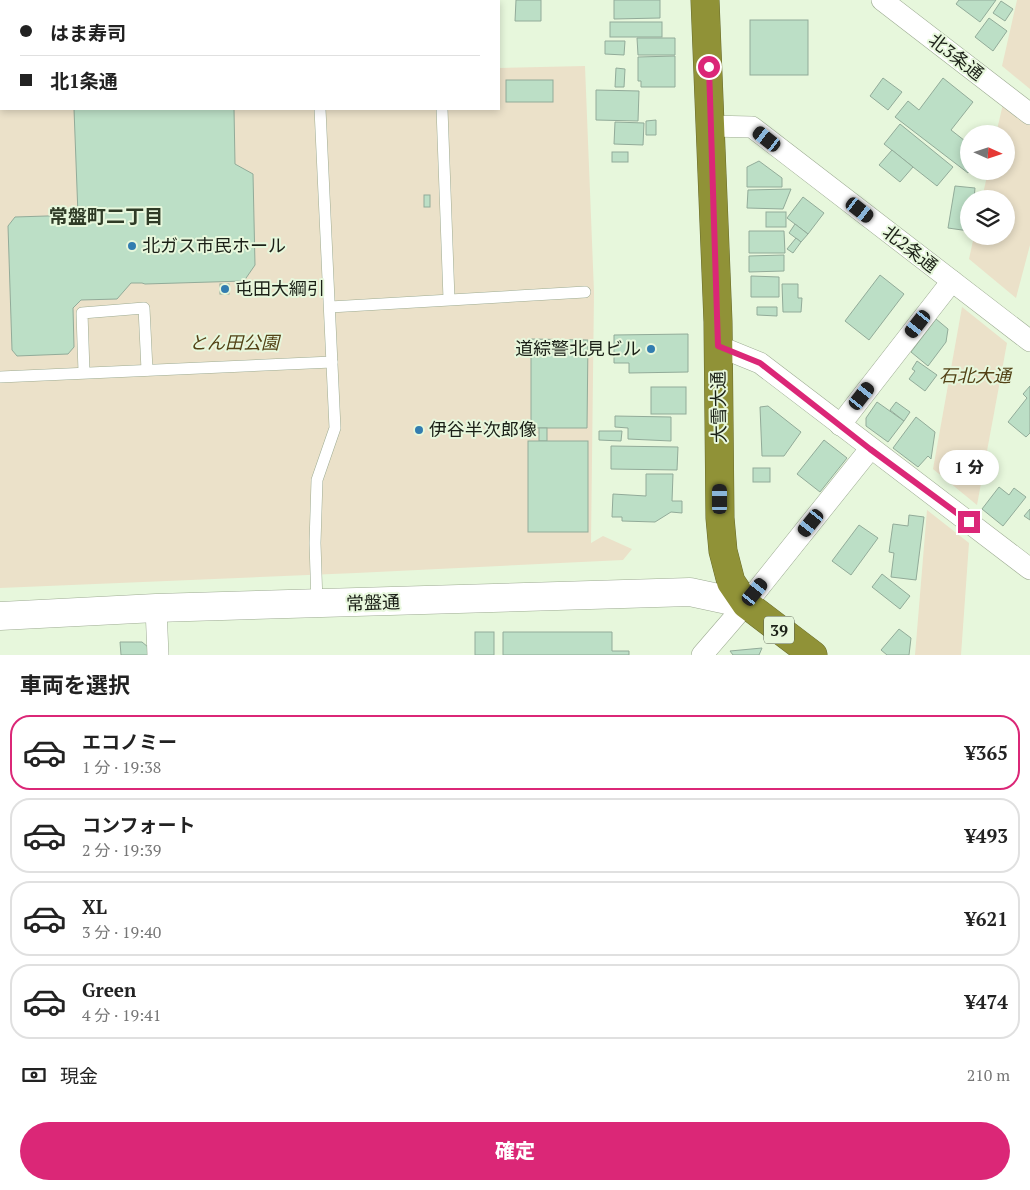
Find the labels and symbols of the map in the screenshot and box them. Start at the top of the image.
street label: 北3条通 [924,27,989,85]
route start [698,56,720,78]
car [750,124,783,154]
north arrow [960,125,1015,180]
car [843,195,876,225]
district label: 常盤町二丁目 [49,203,163,228]
street label: 北2条通 [878,219,943,277]
place label: 北ガス市民ホール [142,233,286,257]
marker: 北ガス市民ホール [126,240,138,252]
place label: 屯田大綱引 [235,276,325,300]
marker: 屯田大綱引 [219,283,231,295]
car [902,308,933,340]
park label: とん田公園 [189,330,282,354]
place label: 道綜警北見ビル [515,336,641,360]
marker: 道綜警北見ビル [645,343,657,355]
park label: 石北大通 [939,363,1013,387]
street label: 大雪大通 [705,371,731,443]
car [846,380,877,412]
place label: 伊谷半次郎像 [429,417,537,441]
marker: 伊谷半次郎像 [413,424,425,436]
callout: 1 分 [939,450,999,484]
car [712,484,727,514]
car [795,507,826,539]
route end [958,511,980,533]
car [739,576,770,608]
street label: 常盤通 [346,589,400,615]
road number: 39 [764,616,794,644]

